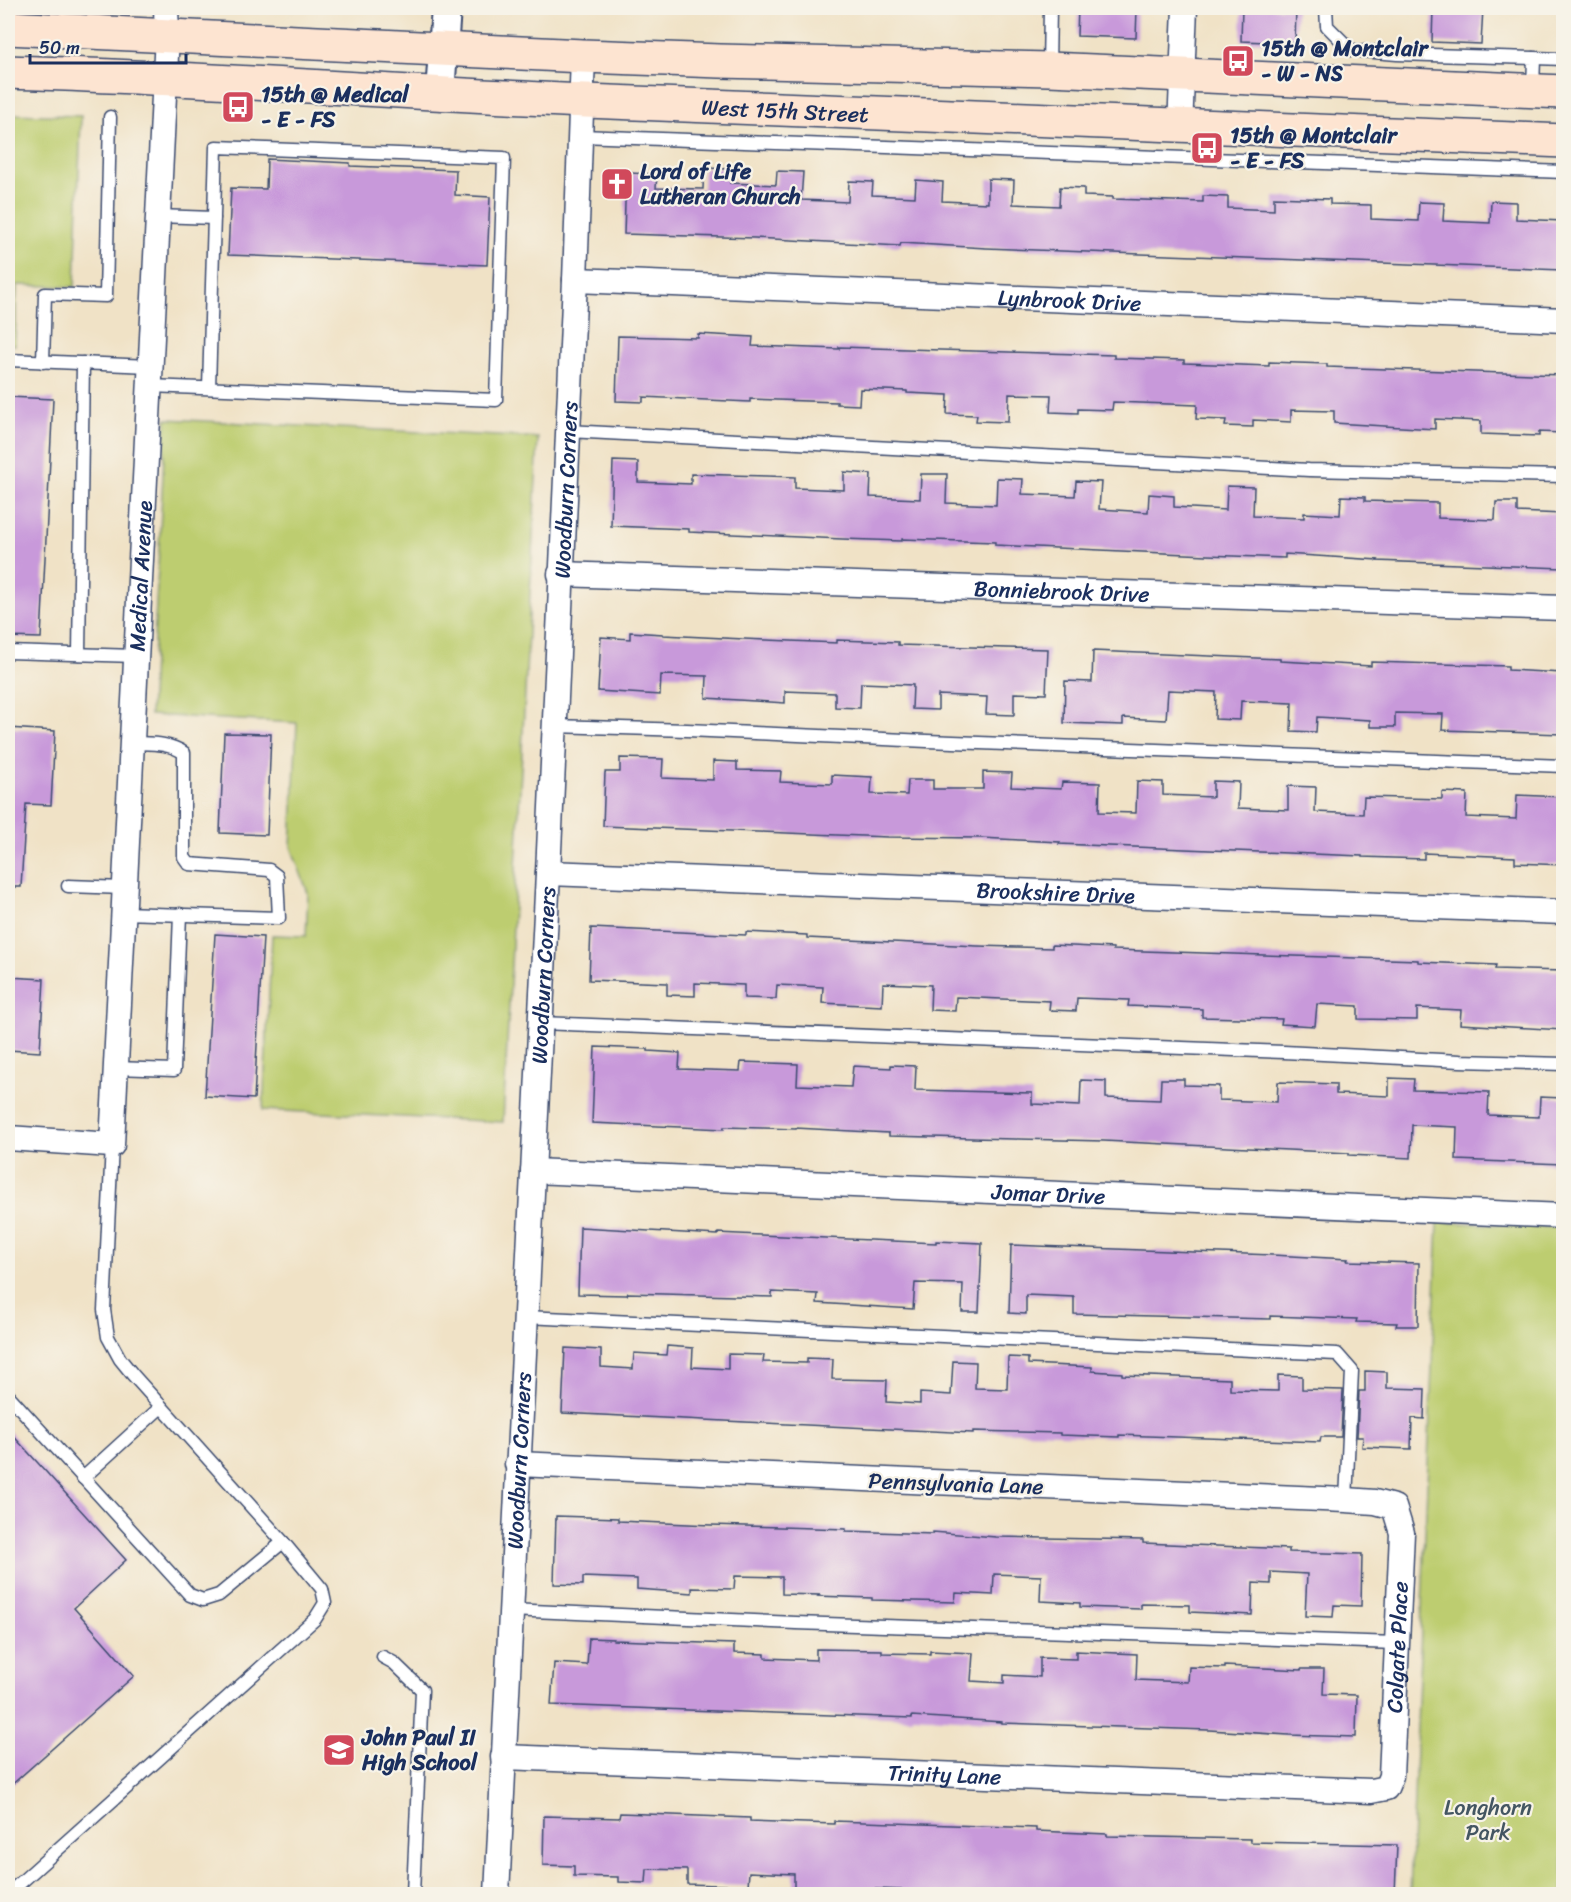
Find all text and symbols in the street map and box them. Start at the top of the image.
scale bar [30,27,186,65]
place label: 15th @ Montclair - W - NS [1261,29,1429,93]
text: 50 m [39,32,80,64]
bus stop icon: 15th @ Montclair - W - NS [1220,43,1256,79]
place label: 15th @ Medical - E - FS [261,75,410,139]
street label: West 15th Street [700,88,870,134]
bus stop icon: 15th @ Medical - E - FS [220,89,256,125]
place label: 15th @ Montclair - E - FS [1230,116,1398,180]
bus stop icon: 15th @ Montclair - E - FS [1189,130,1225,166]
place label: Lord of Life Lutheran Church [640,152,801,216]
church icon: Lord of Life Lutheran Church [599,166,635,202]
street label: Lynbrook Drive [997,278,1142,323]
street label: Woodburn Corners [542,399,590,579]
street label: Medical Avenue [117,499,164,652]
street label: Bonniebrook Drive [973,569,1150,614]
street label: Brookshire Drive [976,870,1136,916]
street label: Woodburn Corners [519,885,567,1065]
street label: Jomar Drive [990,1172,1106,1216]
street label: Woodburn Corners [495,1370,543,1550]
street label: Pennsylvania Lane [868,1461,1044,1506]
street label: Colgate Place [1375,1581,1420,1714]
place label: John Paul II High School [360,1718,479,1782]
school or university icon: John Paul II High School [321,1732,357,1768]
street label: Trinity Lane [887,1753,1002,1797]
park label: Longhorn Park [1444,1788,1532,1852]

